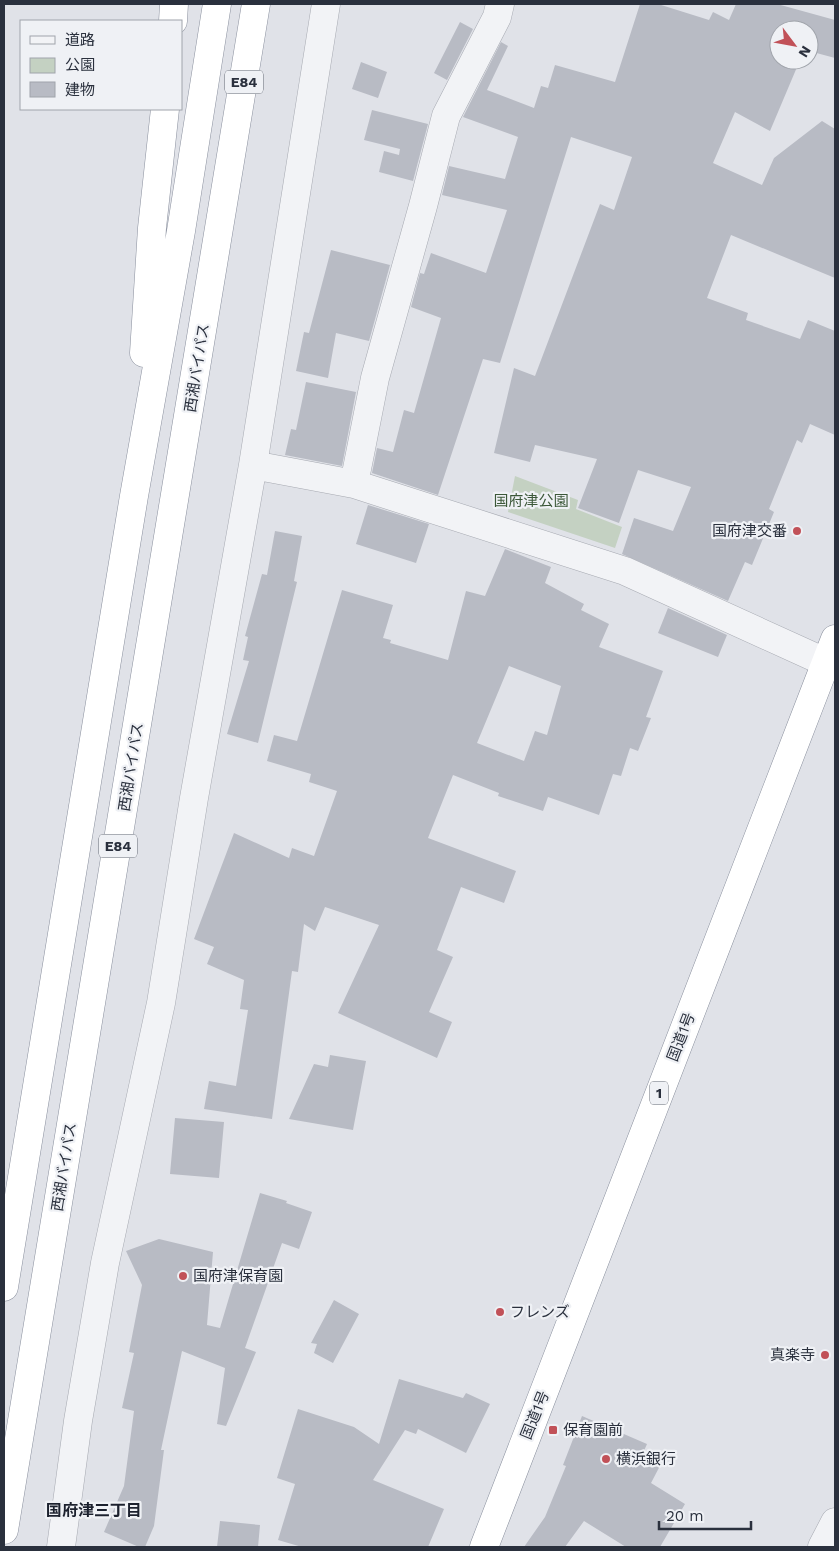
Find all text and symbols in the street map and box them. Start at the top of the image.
legend [20,20,182,110]
north arrow [769,20,819,70]
text: 道路 [65,31,95,49]
text: N [795,43,815,61]
text: 公園 [65,56,95,74]
road number: E84 [225,70,263,94]
text: 建物 [65,81,95,99]
street label: 西湘バイパス [181,322,213,414]
park label: 国府津公園 [493,492,569,510]
place label: 国府津交番 [712,522,787,540]
marker: 国府津交番 [791,525,803,537]
street label: 西湘バイパス [115,721,147,813]
road number: E84 [99,834,137,858]
street label: 国道1号 [663,1010,699,1064]
road number: 1 [650,1082,668,1104]
street label: 西湘バイパス [48,1121,80,1213]
place label: 国府津保育園 [193,1267,283,1285]
marker: 国府津保育園 [177,1270,189,1282]
place label: フレンズ [510,1303,570,1321]
marker: フレンズ [494,1306,506,1318]
place label: 真楽寺 [770,1346,815,1364]
marker: 真楽寺 [819,1349,831,1361]
street label: 国道1号 [517,1388,553,1442]
place label: 保育園前 [563,1421,623,1439]
marker: 保育園前 [547,1424,559,1436]
place label: 横浜銀行 [616,1450,676,1468]
marker: 横浜銀行 [600,1453,612,1465]
scale bar [659,1498,752,1530]
district label: 国府津三丁目 [46,1501,142,1520]
text: 20 m [666,1507,704,1525]

